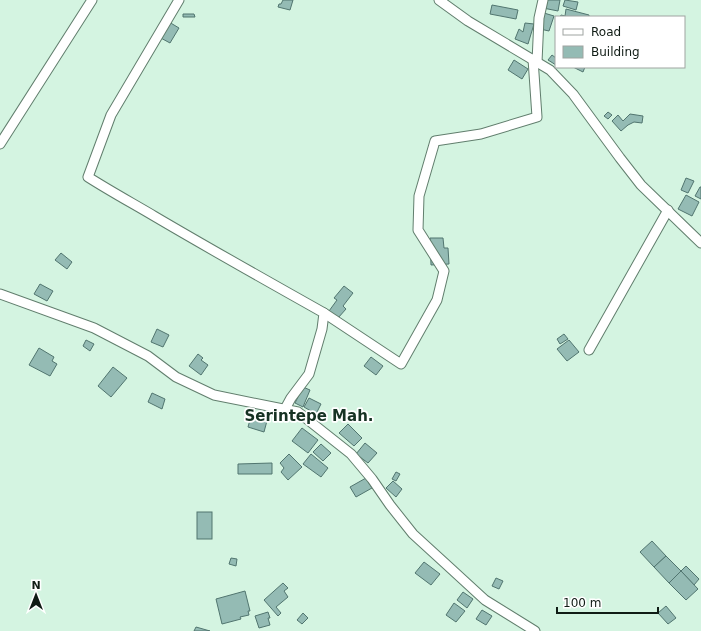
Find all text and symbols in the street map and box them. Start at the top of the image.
legend [555,16,685,68]
text: Road [591,25,621,39]
text: Building [591,45,640,59]
district label: Serintepe Mah. [244,407,374,425]
north arrow [16,575,56,615]
text: N [31,579,41,592]
scale bar [557,589,658,615]
text: 100 m [563,596,601,610]

